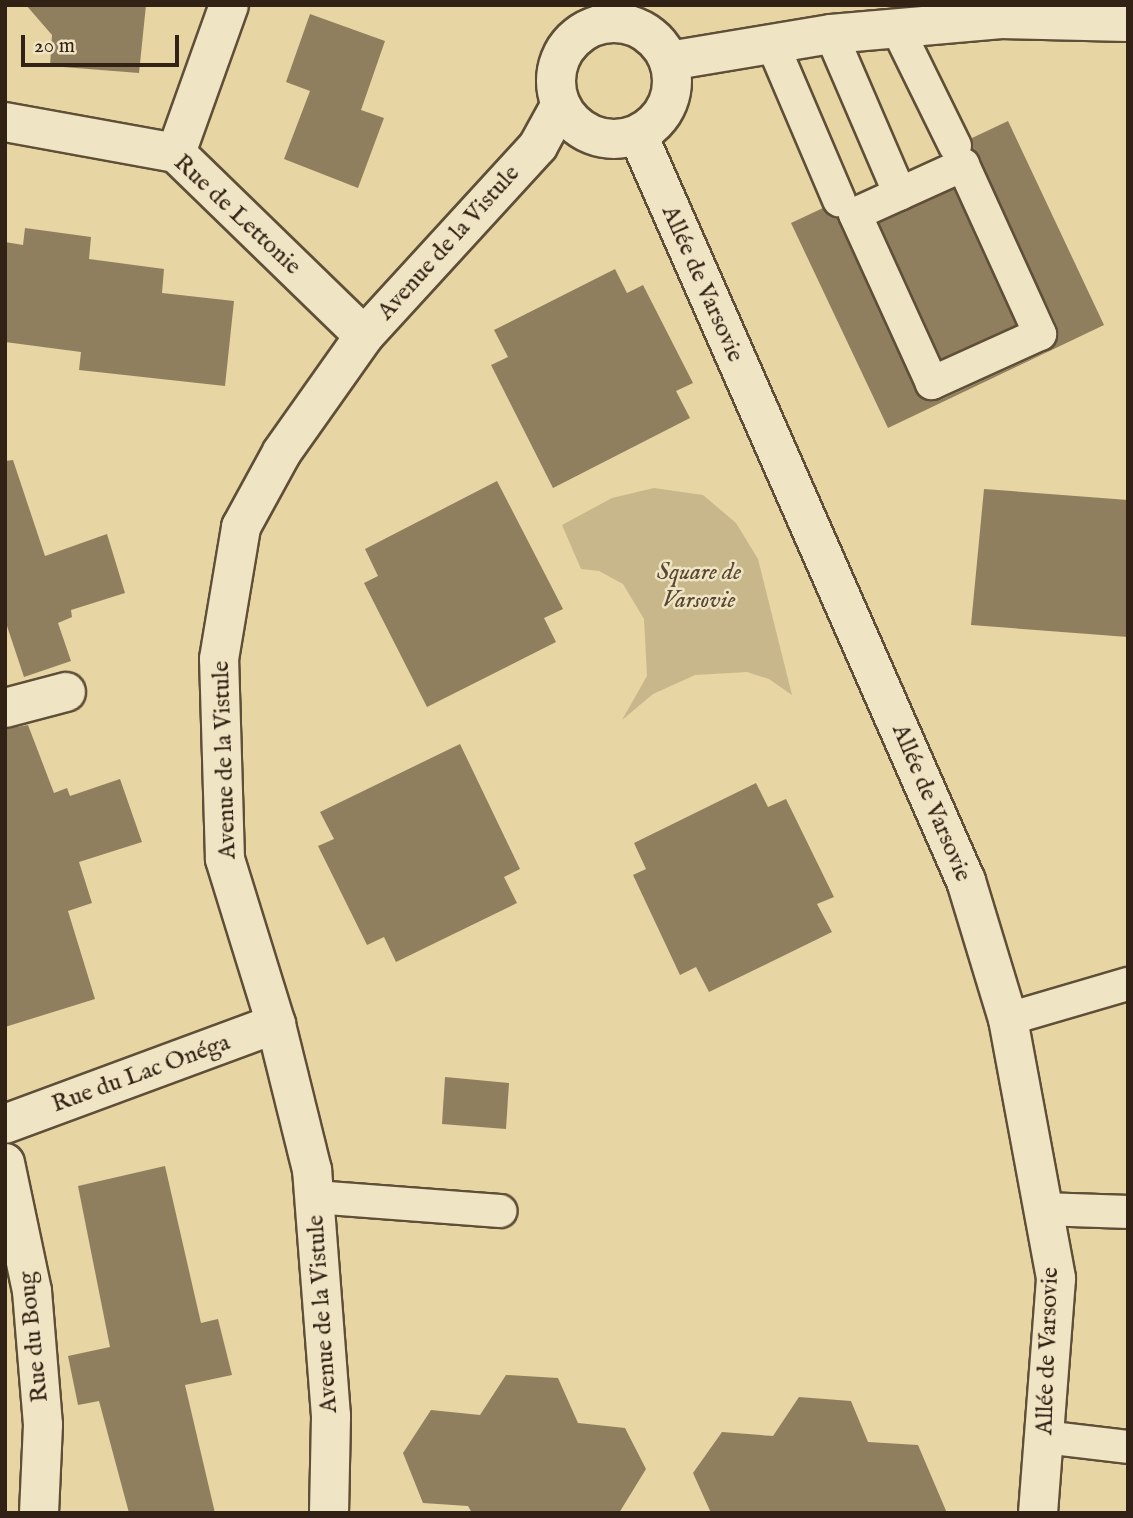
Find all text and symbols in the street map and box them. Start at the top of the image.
scale bar [24,21,182,65]
text: 20 m [34,33,75,60]
street label: Rue de Lettonie [167,149,307,281]
street label: Avenue de la Vistule [372,160,526,326]
street label: Allée de Varsovie [655,201,749,367]
park label: Square de Varsovie [657,559,741,615]
street label: Avenue de la Vistule [207,660,243,860]
street label: Allée de Varsovie [885,720,977,886]
street label: Rue du Lac Onéga [48,1028,234,1120]
street label: Avenue de la Vistule [302,1214,344,1414]
street label: Allée de Varsovie [1031,1267,1065,1435]
street label: Rue du Boug [13,1270,55,1404]

